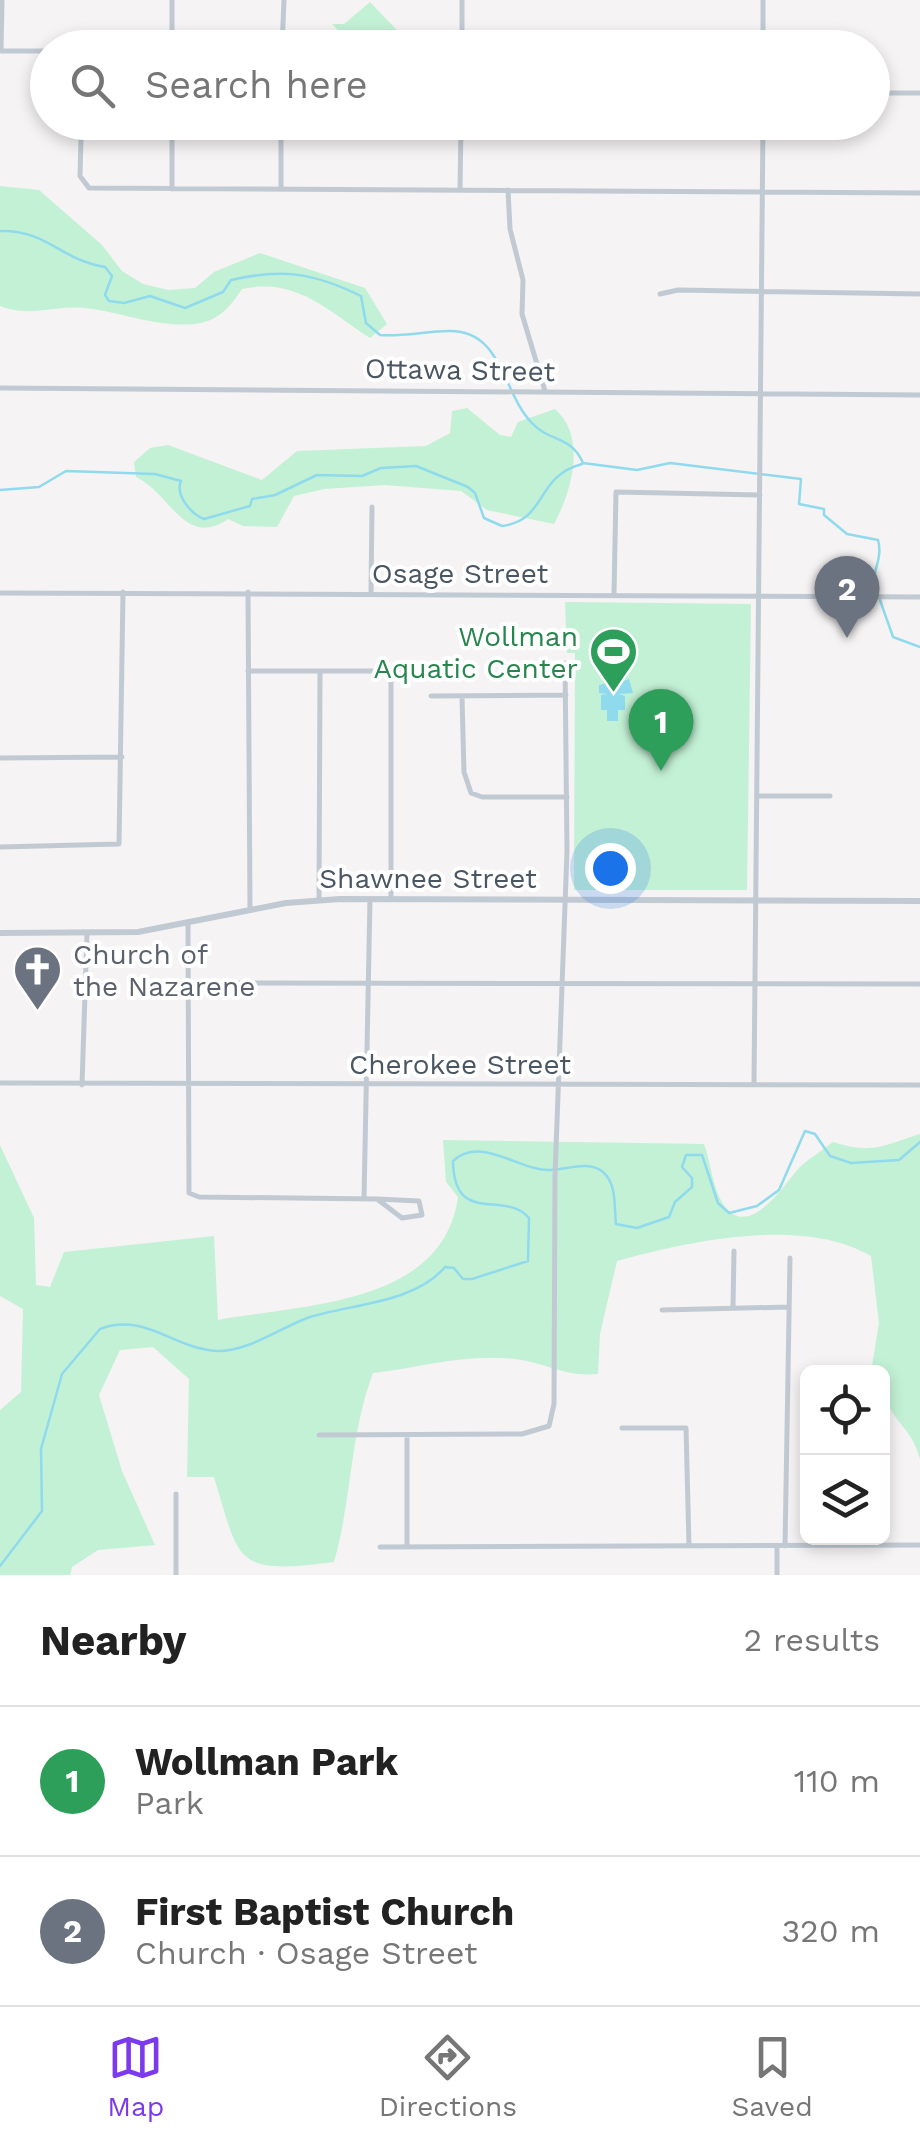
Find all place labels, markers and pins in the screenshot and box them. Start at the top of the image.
pin: 2 [814,556,880,638]
place label: Wollman Aquatic Center [373,620,578,685]
sports icon: Wollman Aquatic Center [587,626,639,694]
pin: 1 [628,688,694,771]
place label: Church of the Nazarene [73,938,255,1003]
church icon: Church of the Nazarene [12,944,64,1012]

